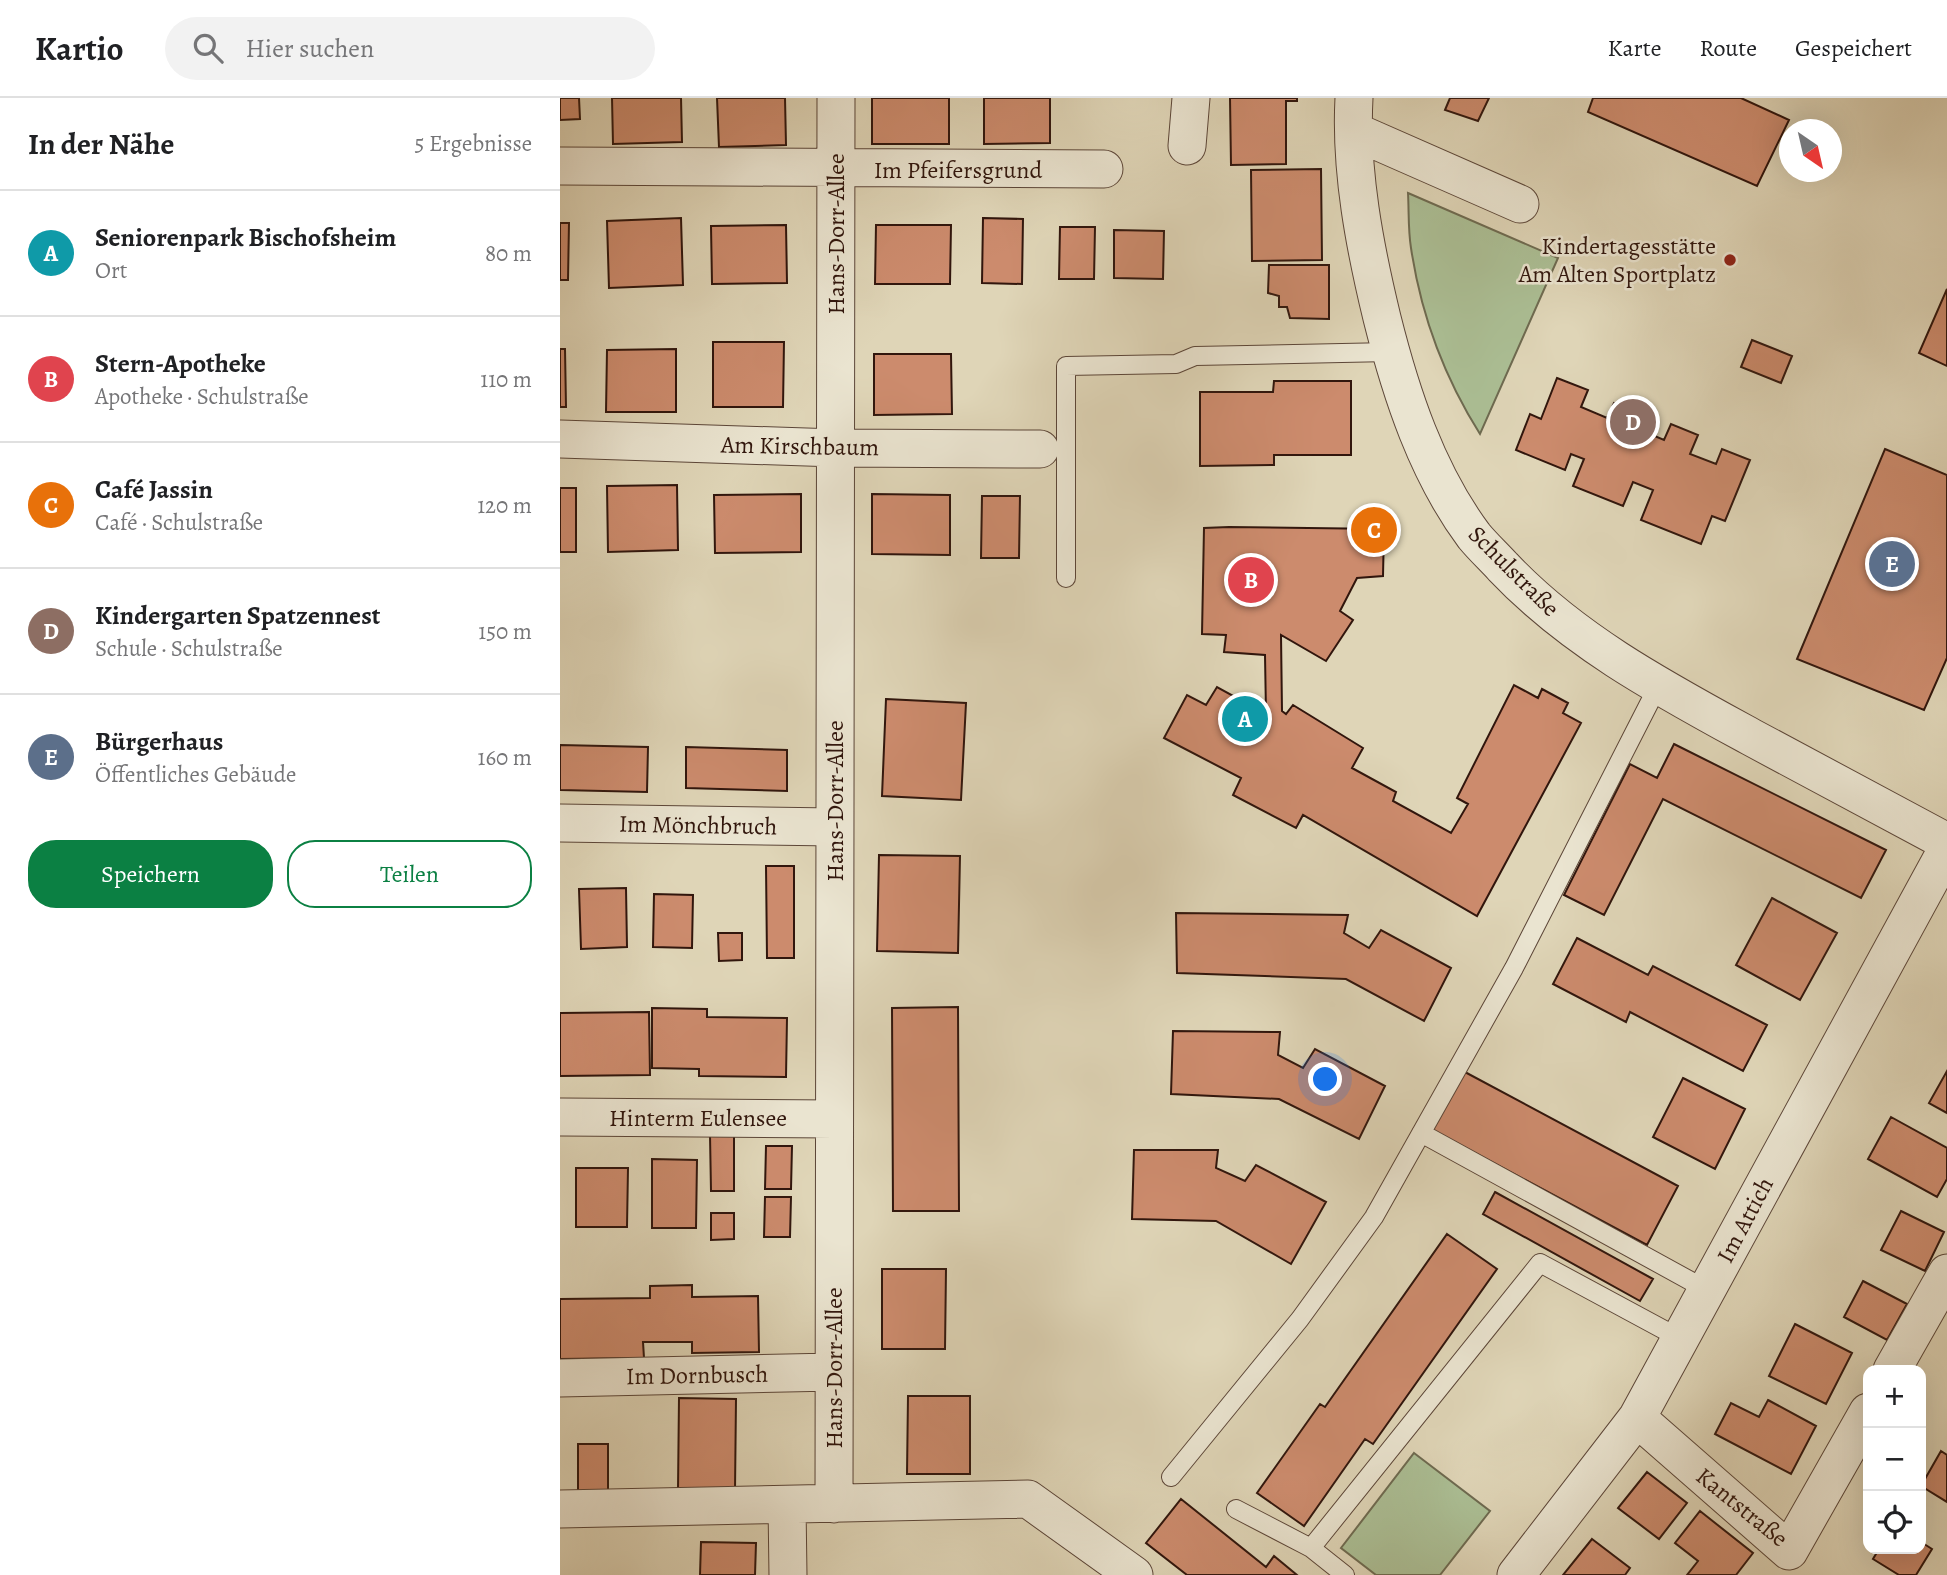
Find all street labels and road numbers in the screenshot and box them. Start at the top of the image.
street label: Hans-Dorr-Allee [820,153,852,315]
street label: Im Pfeifersgrund [874,154,1042,186]
street label: Am Kirschbaum [720,429,879,463]
street label: Schulstraße [1461,518,1567,624]
street label: Hans-Dorr-Allee [819,720,851,882]
street label: Im Mönchbruch [619,808,778,842]
street label: Hinterm Eulensee [609,1102,787,1134]
street label: Im Attich [1709,1171,1781,1268]
street label: Hans-Dorr-Allee [818,1287,850,1449]
street label: Im Dornbusch [626,1358,769,1392]
street label: Kantstraße [1689,1460,1795,1554]

